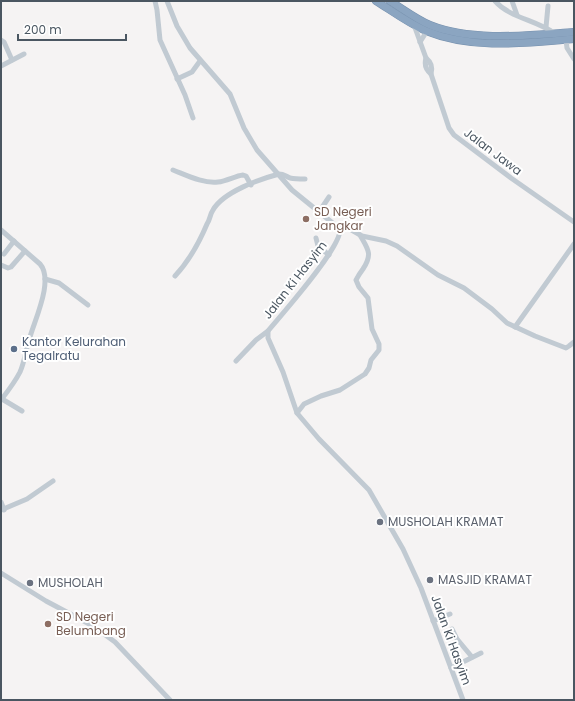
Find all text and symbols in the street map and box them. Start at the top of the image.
scale bar [18,16,126,42]
text: 200 m [24,21,62,38]
street label: Jalan Jawa [461,124,526,179]
place label: SD Negeri Jangkar [314,203,372,234]
marker: SD Negeri Jangkar [301,214,311,224]
street label: Jalan Ki Hasyim [259,237,330,322]
place label: Kantor Kelurahan Tegalratu [22,333,126,364]
marker: Kantor Kelurahan Tegalratu [9,344,19,354]
place label: MUSHOLAH KRAMAT [388,513,504,530]
marker: MUSHOLAH KRAMAT [375,517,385,527]
place label: MASJID KRAMAT [438,571,532,588]
place label: MUSHOLAH [38,574,103,591]
marker: MASJID KRAMAT [425,575,435,585]
marker: MUSHOLAH [25,578,35,588]
street label: Jalan Ki Hasyim [427,593,476,687]
place label: SD Negeri Belumbang [56,608,126,639]
marker: SD Negeri Belumbang [43,619,53,629]

